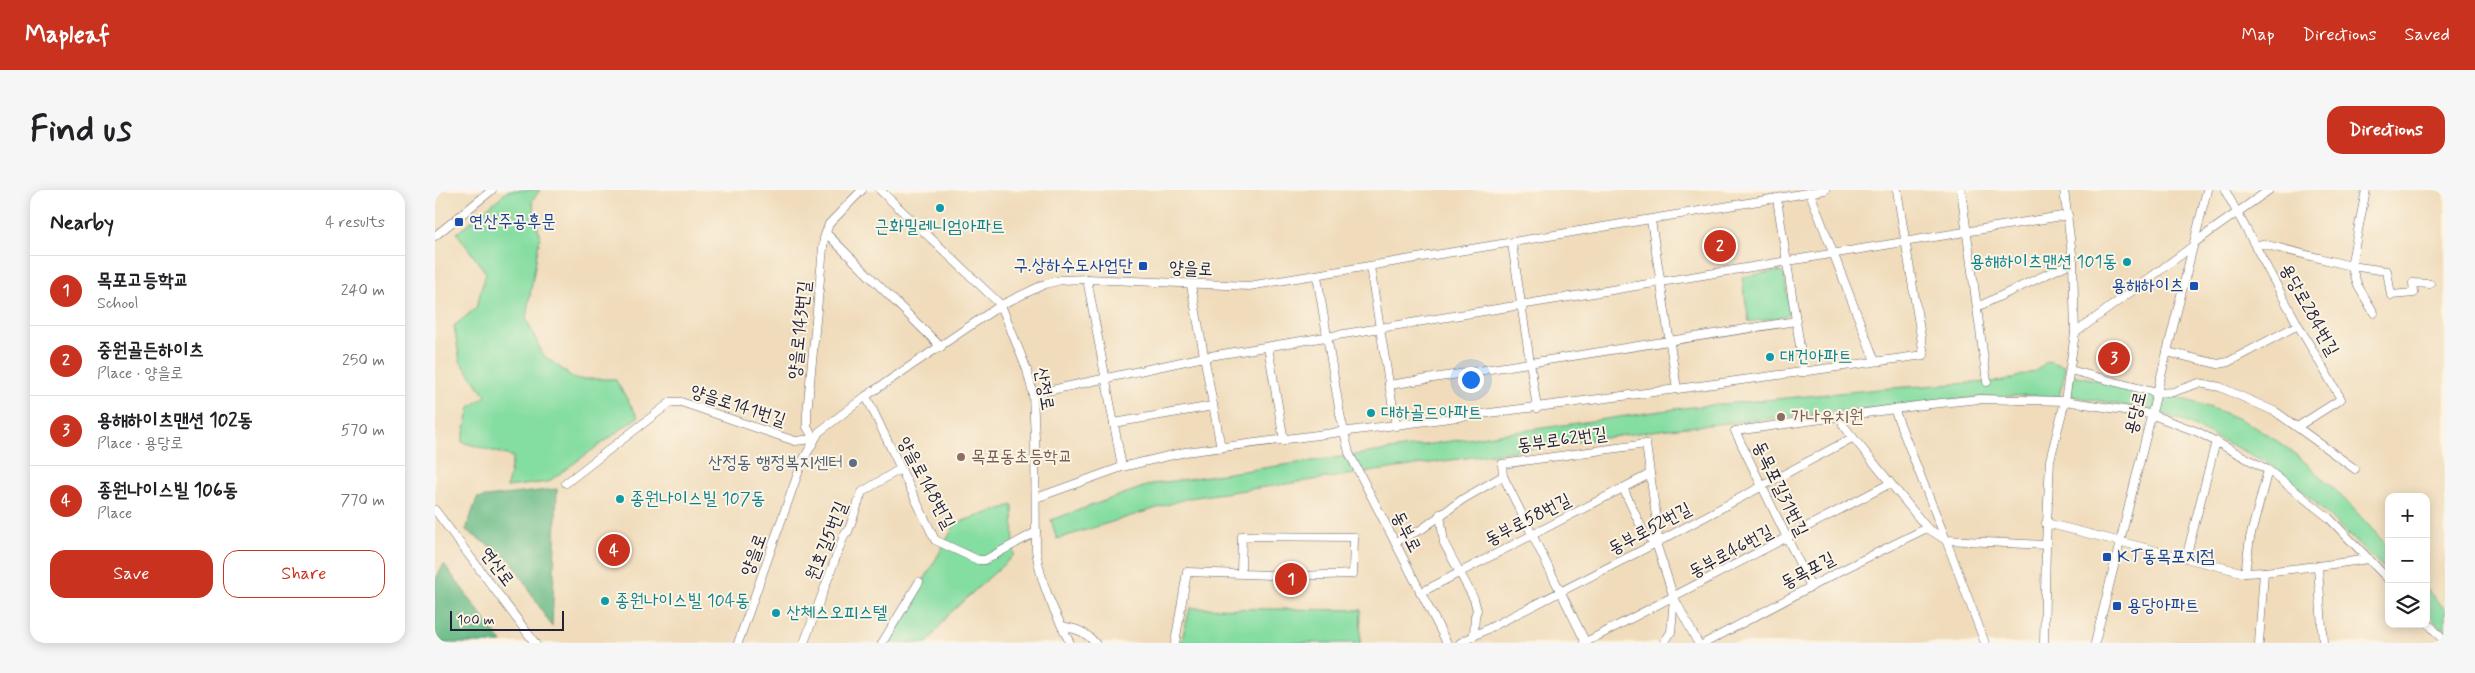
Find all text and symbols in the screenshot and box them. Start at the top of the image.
text: Mapleaf [25,20,110,51]
text: Map [2242,23,2275,47]
text: Directions [2303,23,2377,47]
text: Saved [2405,23,2450,47]
button: Directions [2327,106,2445,154]
text: Find us [30,107,132,153]
marker: 근화밀레니엄아파트 [934,202,946,214]
text: Nearby [50,209,114,237]
place label: 연산주공후문 [469,210,556,234]
text: 4 results [325,212,385,233]
place label: 근화밀레니엄아파트 [875,215,1005,239]
marker: 연산주공후문 [453,216,465,228]
pin: 2 [1704,227,1736,265]
place label: 용해하이츠맨션 101동 [1970,250,2117,274]
place label: 구.상하수도사업단 [1013,254,1134,278]
street label: 양을로 [1169,256,1213,282]
marker: 용해하이츠맨션 101동 [2121,256,2133,268]
marker: 구.상하수도사업단 [1137,260,1149,272]
street label: 용당로284번길 [2274,260,2344,361]
text: 목포고등학교 [97,268,189,293]
place label: 용해하이츠 [2112,274,2184,298]
street label: 양을로143번길 [783,279,817,381]
text: 1 [62,280,70,301]
text: 240 m [341,280,385,301]
marker: 용해하이츠 [2188,280,2200,292]
text: School [97,293,138,314]
text: 중원골든하이츠 [97,338,204,363]
pin: 3 [2098,339,2130,377]
place label: 대건아파트 [1780,345,1852,369]
text: 2 [62,350,70,371]
text: 250 m [342,350,385,371]
marker: 대건아파트 [1764,351,1776,363]
text: Place · 양을로 [97,363,183,384]
street label: 산정로 [1028,366,1060,412]
your location [1458,367,1484,393]
street label: 양을로141번길 [687,379,789,433]
street label: 용당로 [2119,389,2153,437]
place label: 대하골드아파트 [1381,401,1482,425]
place label: 가나유치원 [1791,405,1863,429]
marker: 대하골드아파트 [1365,407,1377,419]
text: 용해하이츠맨션 102동 [97,408,253,433]
marker: 가나유치원 [1775,411,1787,423]
text: 3 [62,420,70,441]
text: 570 m [341,420,385,441]
street label: 동부로62번길 [1516,422,1609,458]
text: Place · 용당로 [97,433,183,454]
street label: 양을로148번길 [892,433,961,534]
street label: 동목포길31번길 [1747,437,1814,541]
place label: 목포동초등학교 [971,445,1072,469]
place label: 산정동 행정복지센터 [708,451,843,475]
marker: 목포동초등학교 [955,451,967,463]
marker: 산정동 행정복지센터 [847,457,859,469]
text: 종원나이스빌 106동 [97,478,238,503]
place label: 종원나이스빌 107동 [630,487,765,511]
street label: 동부로58번길 [1481,488,1576,552]
text: 4 [61,490,71,511]
text: 770 m [341,490,385,511]
marker: 종원나이스빌 107동 [614,493,626,505]
map controls [2385,493,2430,628]
button: + [2385,493,2430,538]
street label: 원호길5번길 [800,497,854,584]
street label: 동부로52번길 [1604,497,1696,561]
text: Place [97,503,132,524]
street label: 동부로 [1385,507,1427,557]
street label: 동부로46번길 [1685,520,1778,584]
street label: 양을로 [735,530,773,580]
pin: 4 [598,531,630,569]
button: − [2385,538,2430,583]
street label: 연산로 [474,542,520,592]
place label: KT동목포지점 [2117,545,2215,569]
street label: 동목포길 [1777,547,1840,595]
button: Save [50,550,213,598]
button: Share [223,550,385,598]
marker: KT동목포지점 [2101,551,2113,563]
pin: 1 [1275,560,1307,598]
button: layers [2385,583,2430,628]
place label: 종원나이스빌 104동 [615,589,750,613]
place label: 용당아파트 [2127,594,2199,618]
marker: 종원나이스빌 104동 [599,595,611,607]
marker: 용당아파트 [2111,600,2123,612]
place label: 산체스오피스텔 [786,601,887,625]
marker: 산체스오피스텔 [770,607,782,619]
scale bar [450,608,564,631]
text: 100 m [457,611,495,629]

